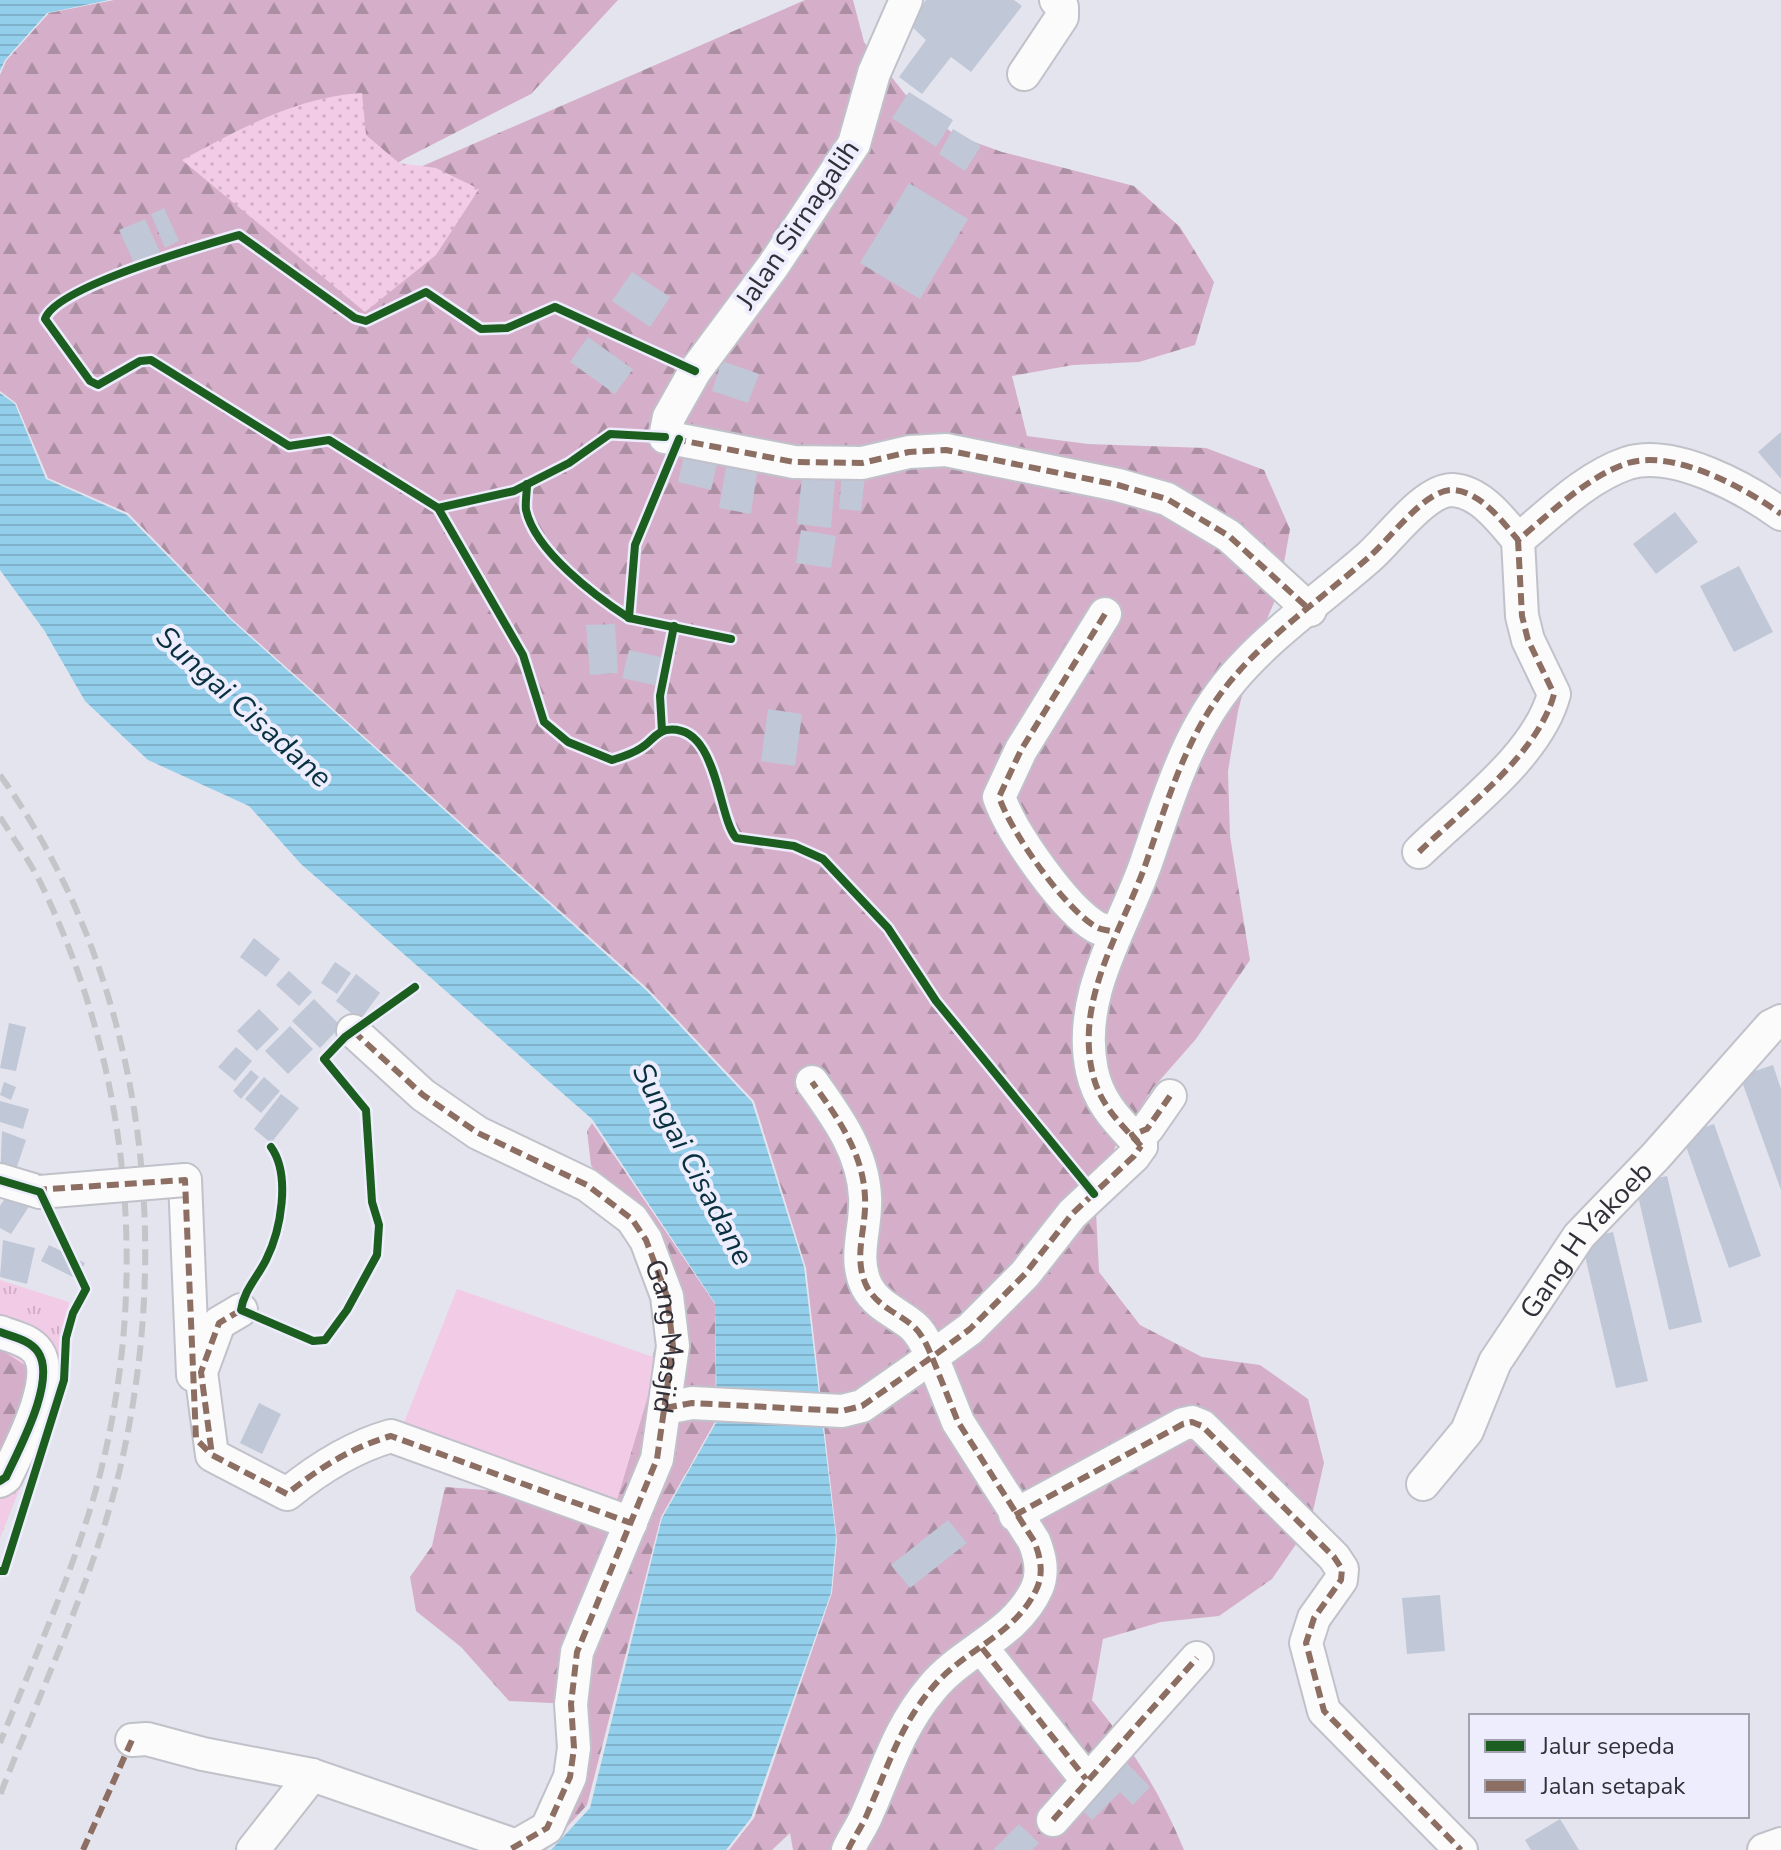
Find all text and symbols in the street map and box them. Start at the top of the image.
street label: Jalan Sirnagalih [727,132,869,317]
water label: Sungai Cisadane [147,617,341,798]
water label: Sungai Cisadane [622,1056,763,1273]
street label: Gang H Yakoeb [1511,1153,1661,1326]
street label: Gang Masjid [635,1254,692,1416]
legend [1469,1714,1749,1818]
text: Jalur sepeda [1540,1730,1675,1762]
text: Jalan setapak [1540,1770,1686,1802]

